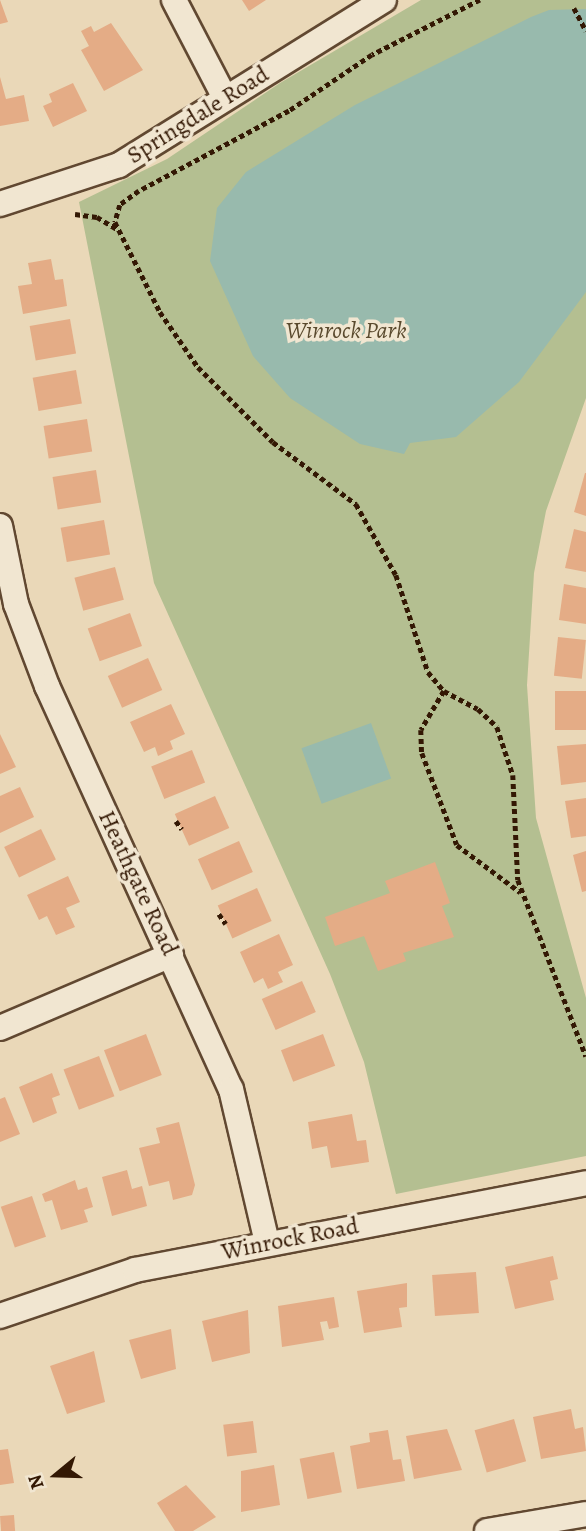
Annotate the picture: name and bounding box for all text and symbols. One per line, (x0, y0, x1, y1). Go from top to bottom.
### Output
street label: Springdale Road (122, 60, 274, 170)
park label: Winrock Park (285, 317, 407, 345)
street label: Heathgate Road (92, 806, 184, 960)
street label: Winrock Road (219, 1212, 361, 1266)
north arrow (21, 1440, 91, 1510)
text: N (22, 1471, 51, 1493)

